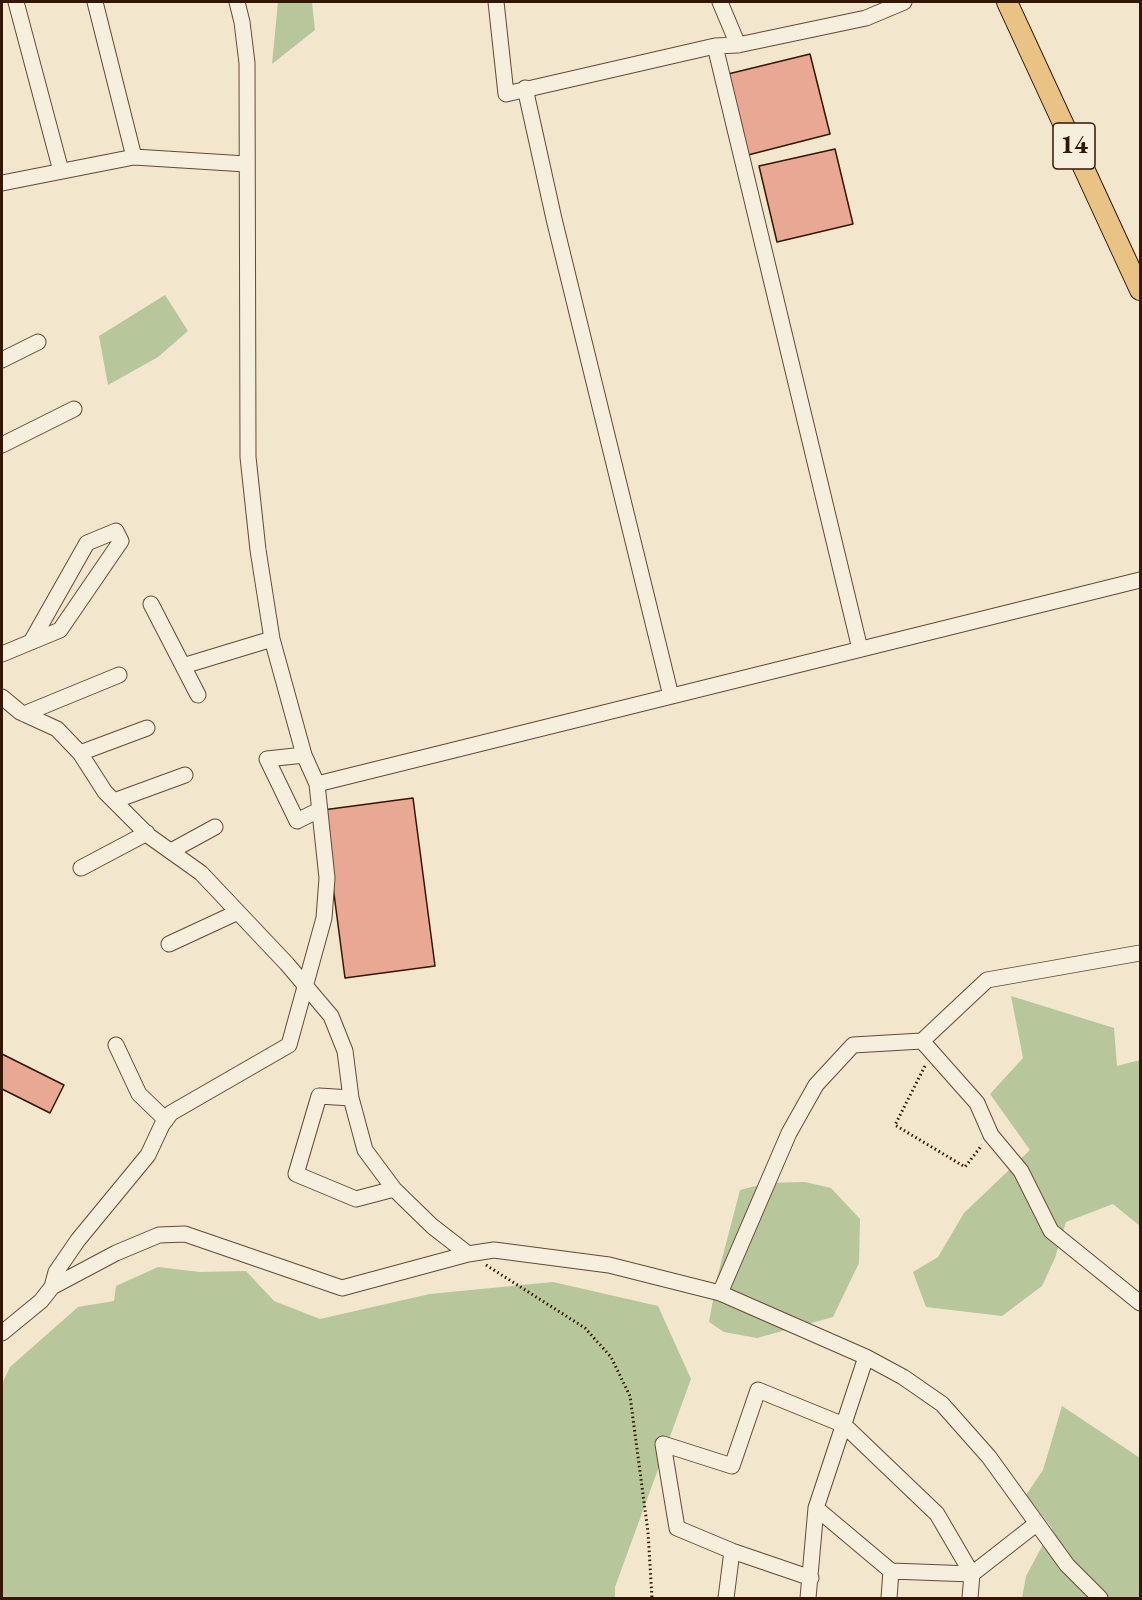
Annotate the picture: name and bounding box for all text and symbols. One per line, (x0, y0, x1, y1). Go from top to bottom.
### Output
road number: 14 (1053, 123, 1095, 169)

